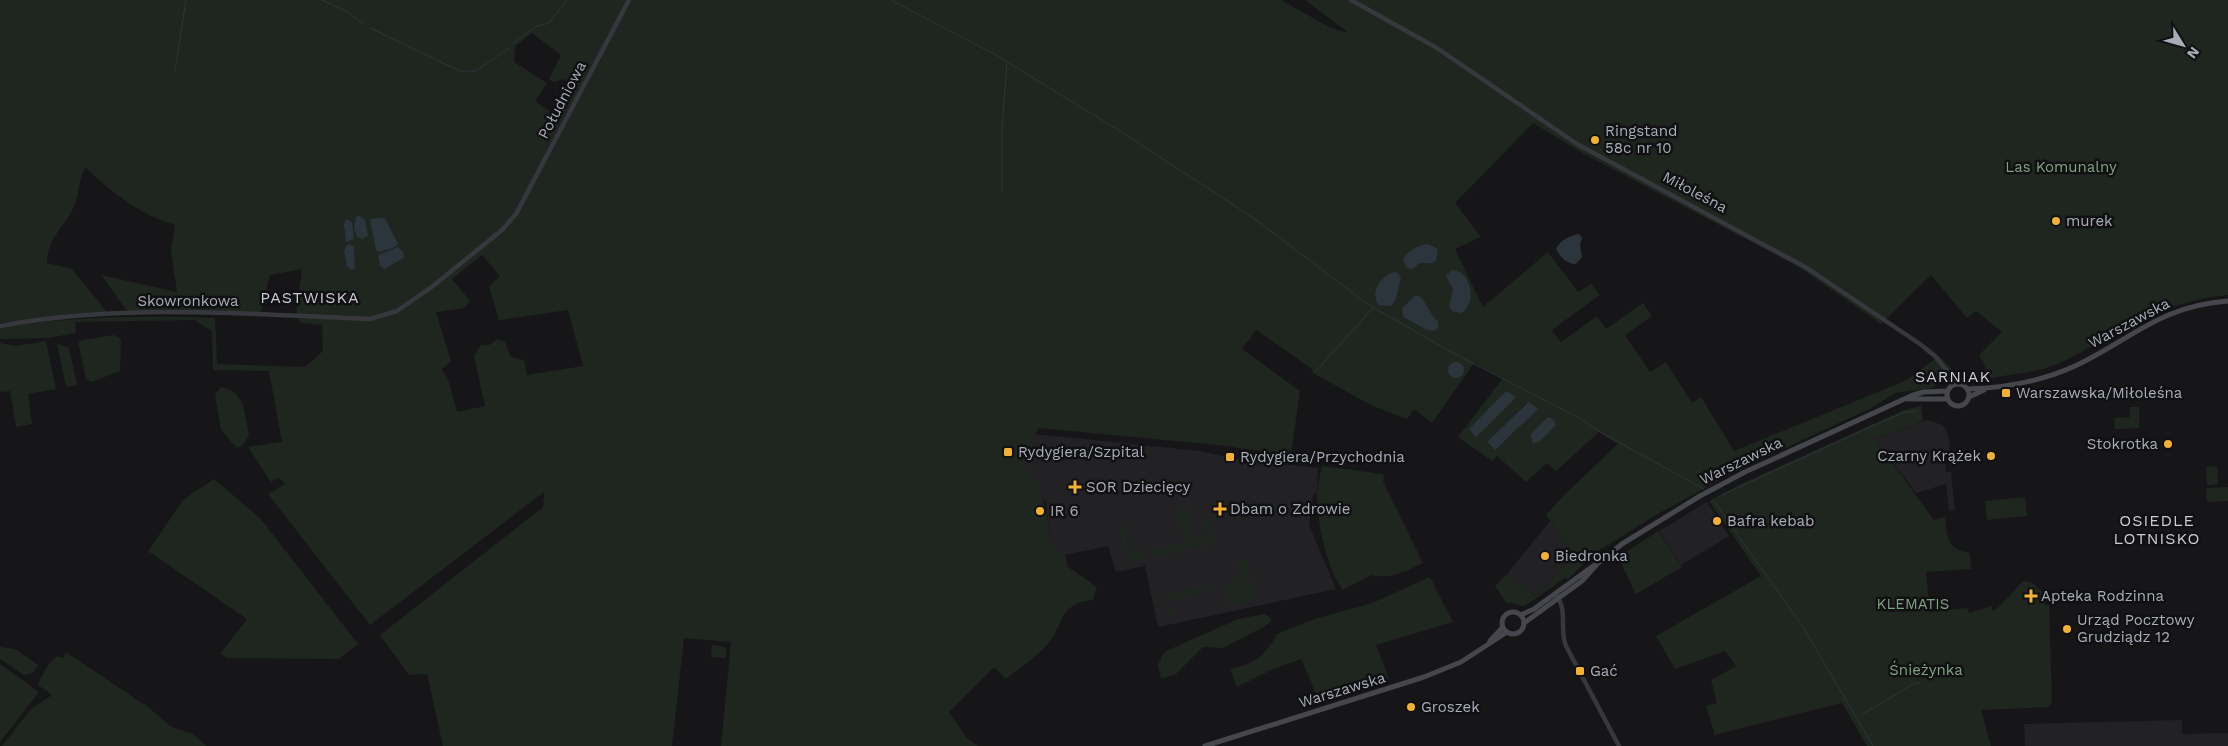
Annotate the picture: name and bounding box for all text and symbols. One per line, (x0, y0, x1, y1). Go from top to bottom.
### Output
north arrow (2158, 20, 2208, 70)
text: N (2184, 44, 2203, 62)
street label: Południowa (534, 58, 590, 142)
place label: Ringstand 58c nr 10 (1605, 122, 1678, 157)
marker: Ringstand 58c nr 10 (1589, 134, 1601, 146)
park label: Las Komunalny (2005, 158, 2117, 176)
street label: Miłoleśna (1660, 168, 1731, 217)
place label: murek (2066, 212, 2113, 230)
marker: murek (2050, 215, 2062, 227)
district label: PASTWISKA (260, 288, 360, 307)
street label: Skowronkowa (137, 292, 239, 310)
street label: Warszawska (2085, 294, 2173, 352)
district label: SARNIAK (1915, 367, 1991, 386)
place label: Warszawska/Miłoleśna (2016, 384, 2183, 402)
marker: Warszawska/Miłoleśna (2000, 387, 2012, 399)
street label: Warszawska (1697, 433, 1786, 489)
place label: Stokrotka (2087, 435, 2159, 453)
marker: Stokrotka (2162, 438, 2174, 450)
place label: Rydygiera/Szpital (1018, 443, 1144, 461)
marker: Rydygiera/Szpital (1002, 446, 1014, 458)
place label: Czarny Krążek (1877, 447, 1981, 465)
place label: Rydygiera/Przychodnia (1240, 448, 1405, 466)
marker: Czarny Krążek (1985, 450, 1997, 462)
marker: Rydygiera/Przychodnia (1224, 451, 1236, 463)
place label: SOR Dziecięcy (1086, 478, 1190, 496)
marker: SOR Dziecięcy (1068, 480, 1082, 494)
place label: Dbam o Zdrowie (1230, 500, 1350, 518)
place label: IR 6 (1050, 502, 1079, 520)
marker: Dbam o Zdrowie (1214, 503, 1226, 515)
marker: IR 6 (1034, 505, 1046, 517)
district label: OSIEDLE LOTNISKO (2113, 511, 2201, 548)
place label: Bafra kebab (1727, 512, 1814, 530)
marker: Bafra kebab (1711, 515, 1723, 527)
place label: Biedronka (1555, 547, 1628, 565)
marker: Biedronka (1539, 550, 1551, 562)
place label: Apteka Rodzinna (2041, 587, 2164, 605)
marker: Apteka Rodzinna (2025, 590, 2037, 602)
park label: KLEMATIS (1877, 595, 1949, 613)
place label: Urząd Pocztowy Grudziądz 12 (2077, 611, 2195, 646)
marker: Urząd Pocztowy Grudziądz 12 (2061, 623, 2073, 635)
park label: Śnieżynka (1889, 660, 1963, 679)
place label: Gać (1590, 662, 1618, 680)
marker: Gać (1574, 665, 1586, 677)
street label: Warszawska (1297, 668, 1388, 712)
place label: Groszek (1421, 698, 1480, 716)
marker: Groszek (1405, 701, 1417, 713)

